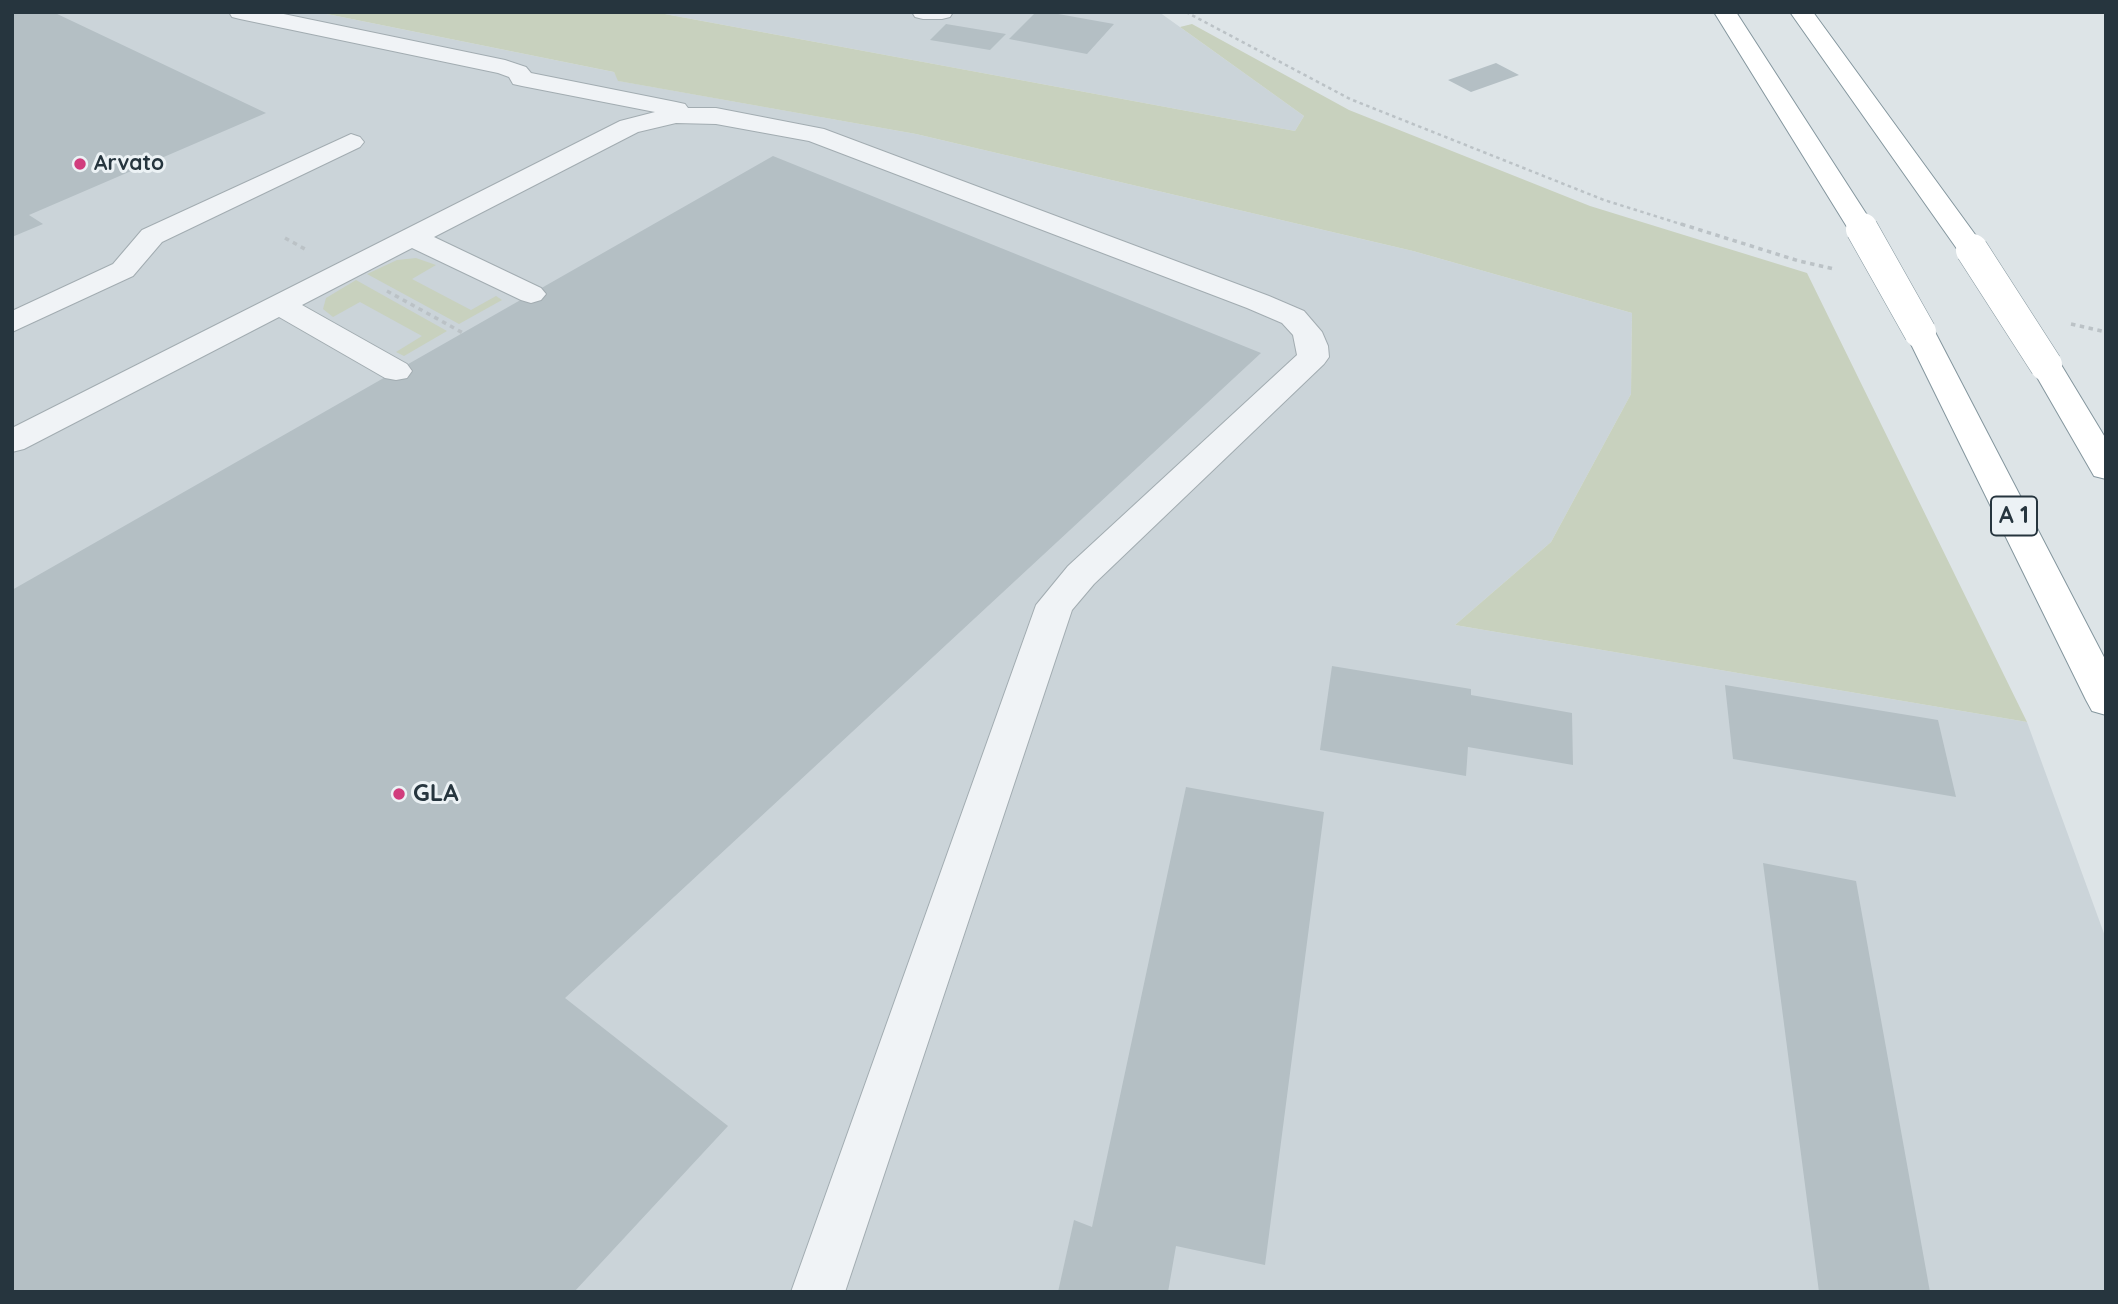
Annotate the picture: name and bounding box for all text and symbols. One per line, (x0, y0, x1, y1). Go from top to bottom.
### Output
place label: Arvato (94, 151, 164, 177)
marker: Arvato (72, 156, 88, 172)
road number: A 1 (1991, 496, 2037, 536)
place label: GLA (413, 780, 459, 808)
marker: GLA (391, 786, 407, 802)

